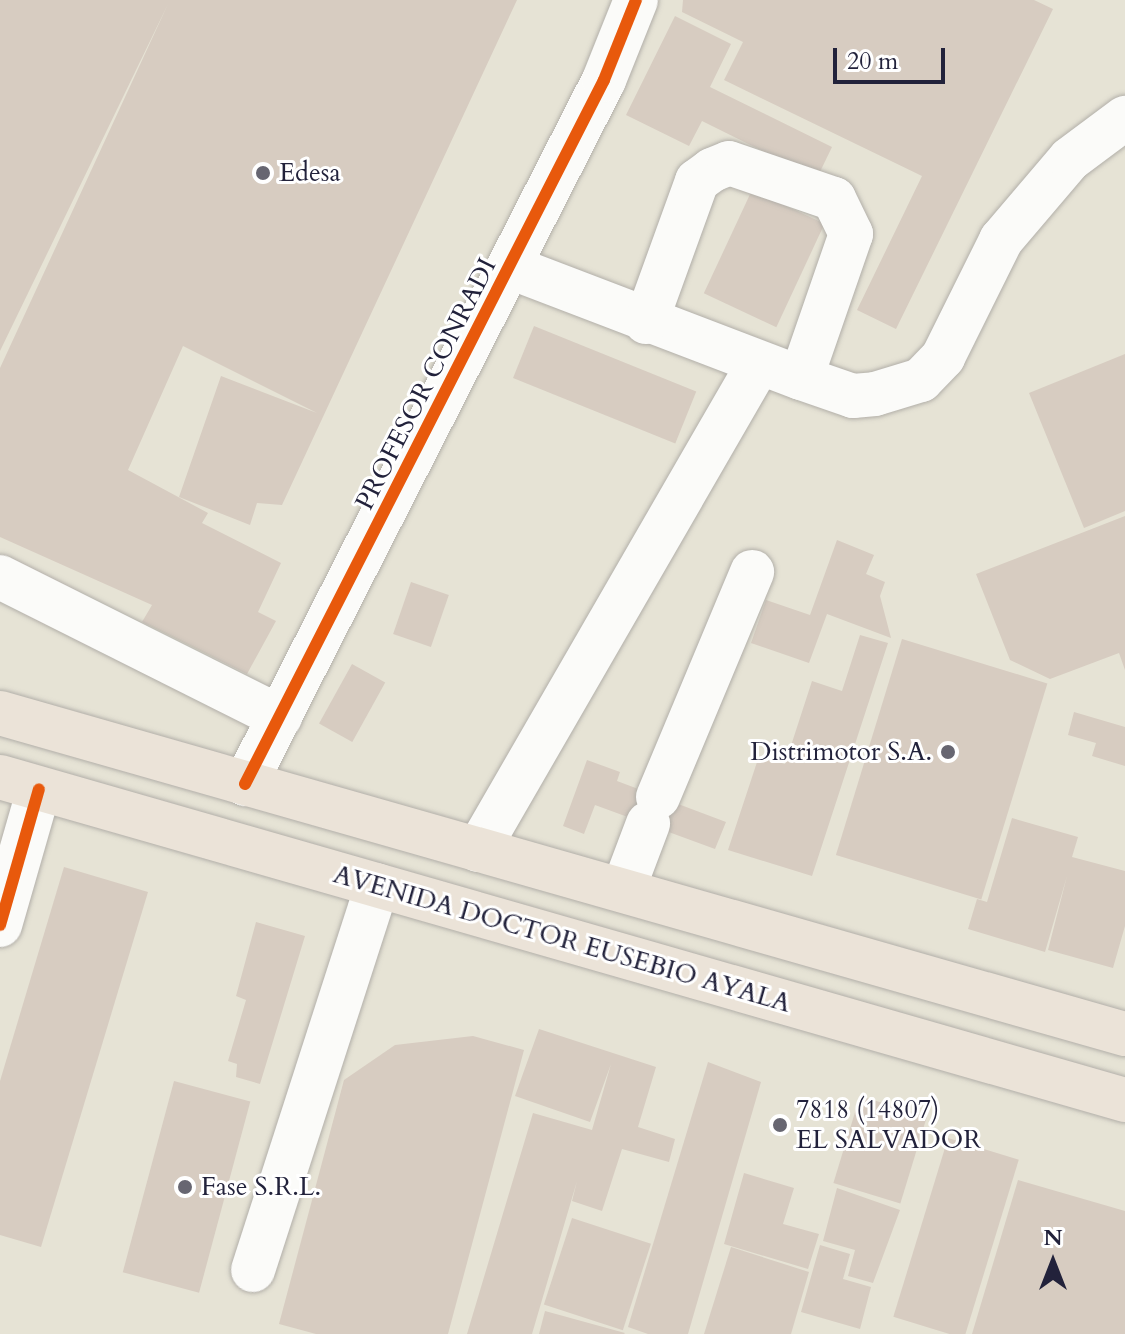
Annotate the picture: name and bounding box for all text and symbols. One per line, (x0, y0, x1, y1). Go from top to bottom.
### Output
scale bar (837, 32, 949, 82)
text: 20 m (847, 45, 898, 78)
place label: Edesa (279, 157, 341, 189)
marker: Edesa (254, 164, 272, 182)
street label: PROFESOR CONRADI (349, 253, 503, 515)
place label: Distrimotor S.A. (750, 736, 932, 768)
marker: Distrimotor S.A. (939, 743, 957, 761)
street label: AVENIDA DOCTOR EUSEBIO AYALA (330, 859, 794, 1019)
place label: 7818 (14807) EL SALVADOR (796, 1094, 981, 1156)
marker: 7818 (14807) EL SALVADOR (771, 1116, 789, 1134)
place label: Fase S.R.L. (201, 1171, 321, 1203)
marker: Fase S.R.L. (176, 1178, 194, 1196)
north arrow (1013, 1222, 1093, 1302)
text: N (1043, 1223, 1063, 1253)

